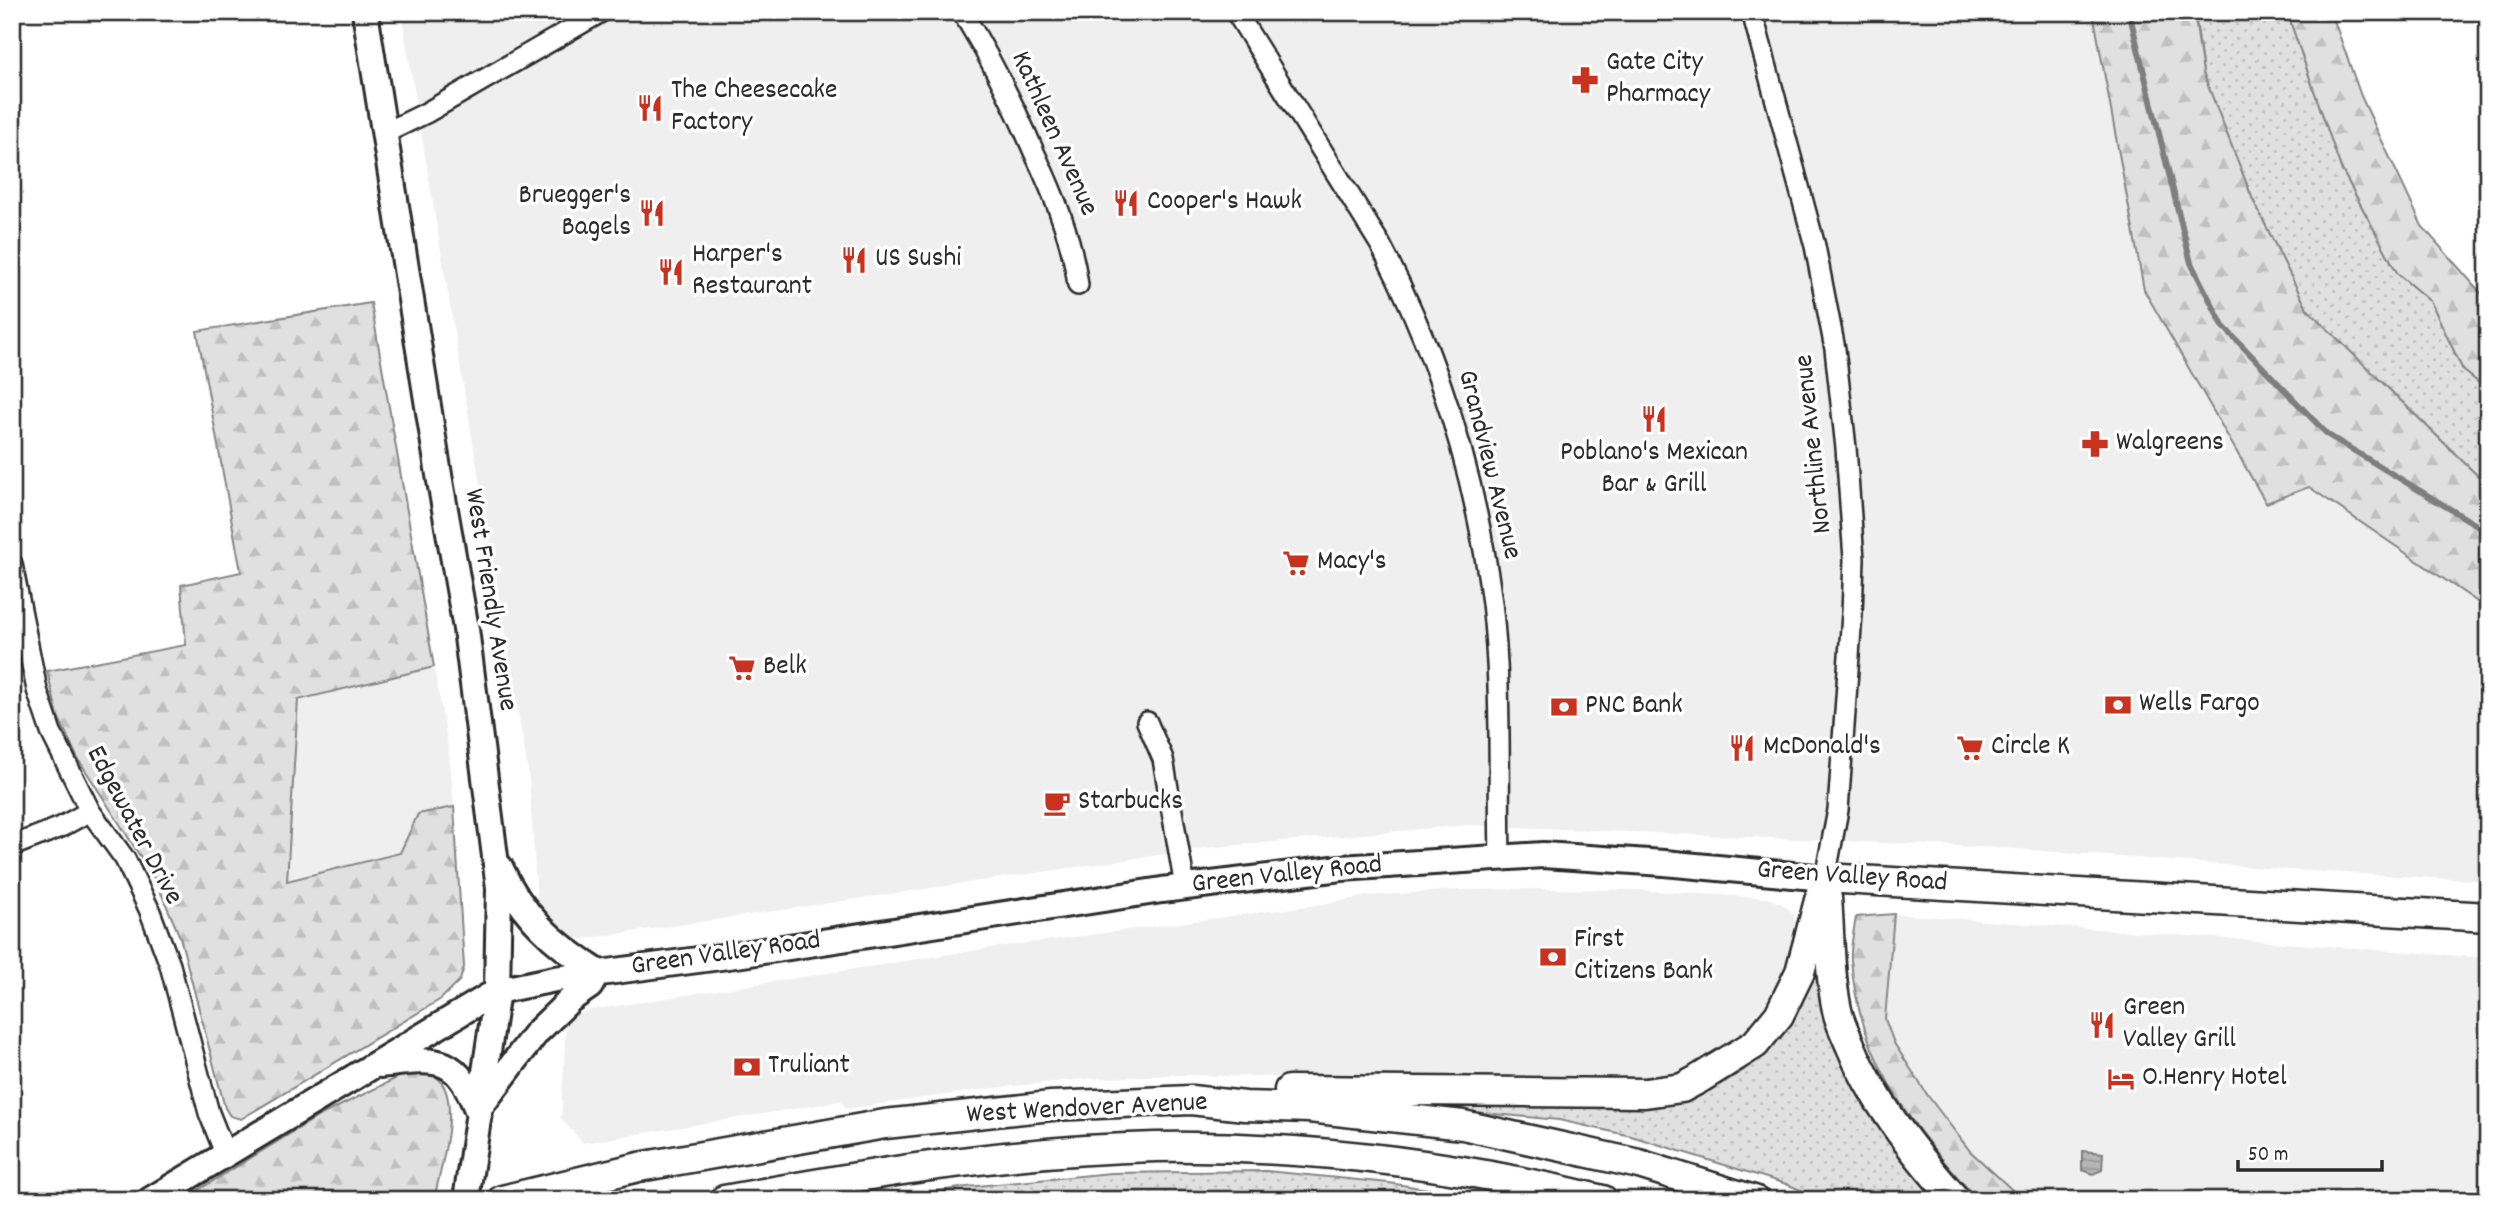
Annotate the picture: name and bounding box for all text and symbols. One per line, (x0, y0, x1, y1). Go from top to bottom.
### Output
place label: Gate City Pharmacy (1606, 44, 1711, 116)
street label: Kathleen Avenue (999, 45, 1107, 223)
pharmacy icon: Gate City Pharmacy (1570, 65, 1600, 95)
place label: The Cheesecake Factory (671, 72, 837, 144)
restaurant icon: The Cheesecake Factory (635, 93, 665, 123)
place label: Bruegger's Bagels (518, 177, 631, 249)
place label: Cooper's Hawk (1147, 183, 1302, 223)
restaurant icon: Cooper's Hawk (1111, 188, 1141, 218)
restaurant icon: Bruegger's Bagels (637, 198, 667, 228)
place label: Harper's Restaurant (692, 236, 812, 308)
place label: US Sushi (875, 240, 961, 280)
restaurant icon: US Sushi (839, 245, 869, 275)
restaurant icon: Harper's Restaurant (656, 257, 686, 287)
street label: Northline Avenue (1786, 352, 1844, 536)
street label: Grandview Avenue (1445, 366, 1531, 564)
restaurant icon: Poblano's Mexican Bar & Grill (1639, 404, 1669, 434)
place label: Walgreens (2116, 424, 2224, 464)
pharmacy icon: Walgreens (2080, 429, 2110, 459)
place label: Poblano's Mexican Bar & Grill (1560, 434, 1748, 506)
street label: West Friendly Avenue (452, 486, 526, 714)
place label: Macy's (1317, 543, 1386, 583)
supermarket icon: Macy's (1281, 548, 1311, 578)
place label: Belk (763, 648, 807, 688)
supermarket icon: Belk (727, 653, 757, 683)
place label: Wells Fargo (2139, 685, 2260, 725)
place label: PNC Bank (1585, 687, 1683, 727)
bank icon: Wells Fargo (2103, 690, 2133, 720)
bank icon: PNC Bank (1549, 692, 1579, 722)
place label: McDonald's (1763, 728, 1881, 768)
place label: Circle K (1991, 728, 2070, 768)
restaurant icon: McDonald's (1727, 733, 1757, 763)
supermarket icon: Circle K (1955, 733, 1985, 763)
street label: Edgewater Drive (74, 739, 192, 913)
place label: Starbucks (1078, 783, 1183, 823)
cafe icon: Starbucks (1042, 788, 1072, 818)
street label: Green Valley Road (1190, 846, 1384, 906)
street label: Green Valley Road (1755, 851, 1949, 905)
place label: First Citizens Bank (1574, 921, 1713, 993)
street label: Green Valley Road (629, 922, 823, 988)
bank icon: First Citizens Bank (1538, 942, 1568, 972)
place label: Green Valley Grill (2123, 989, 2236, 1061)
restaurant icon: Green Valley Grill (2087, 1010, 2117, 1040)
place label: Truliant (768, 1047, 850, 1087)
bank icon: Truliant (732, 1052, 762, 1082)
place label: O.Henry Hotel (2142, 1059, 2287, 1099)
hotel icon: O.Henry Hotel (2106, 1064, 2136, 1094)
street label: West Wendover Avenue (965, 1084, 1209, 1136)
scale bar (2238, 1128, 2381, 1172)
text: 50 m (2248, 1141, 2288, 1171)

